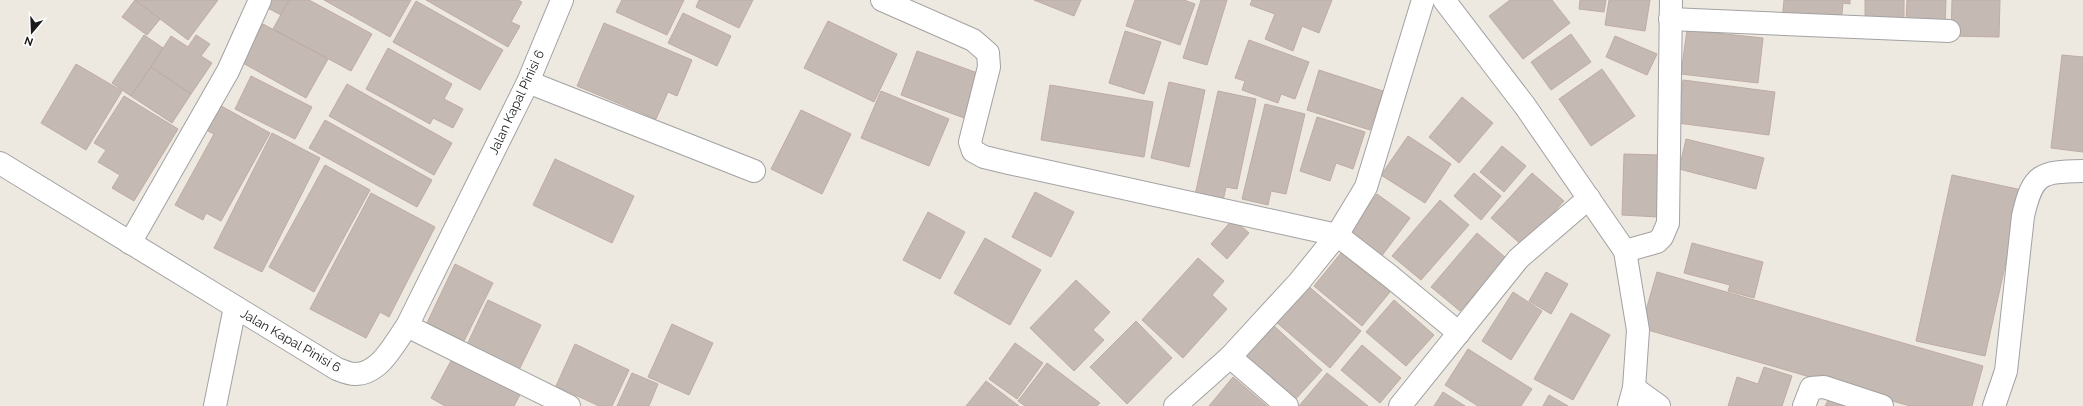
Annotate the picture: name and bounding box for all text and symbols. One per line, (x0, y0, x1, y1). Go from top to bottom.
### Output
north arrow (12, 12, 52, 52)
text: N (23, 33, 35, 48)
street label: Jalan Kapal Pinisi 6 (486, 48, 547, 157)
street label: Jalan Kapal Pinisi 6 (238, 306, 344, 375)

